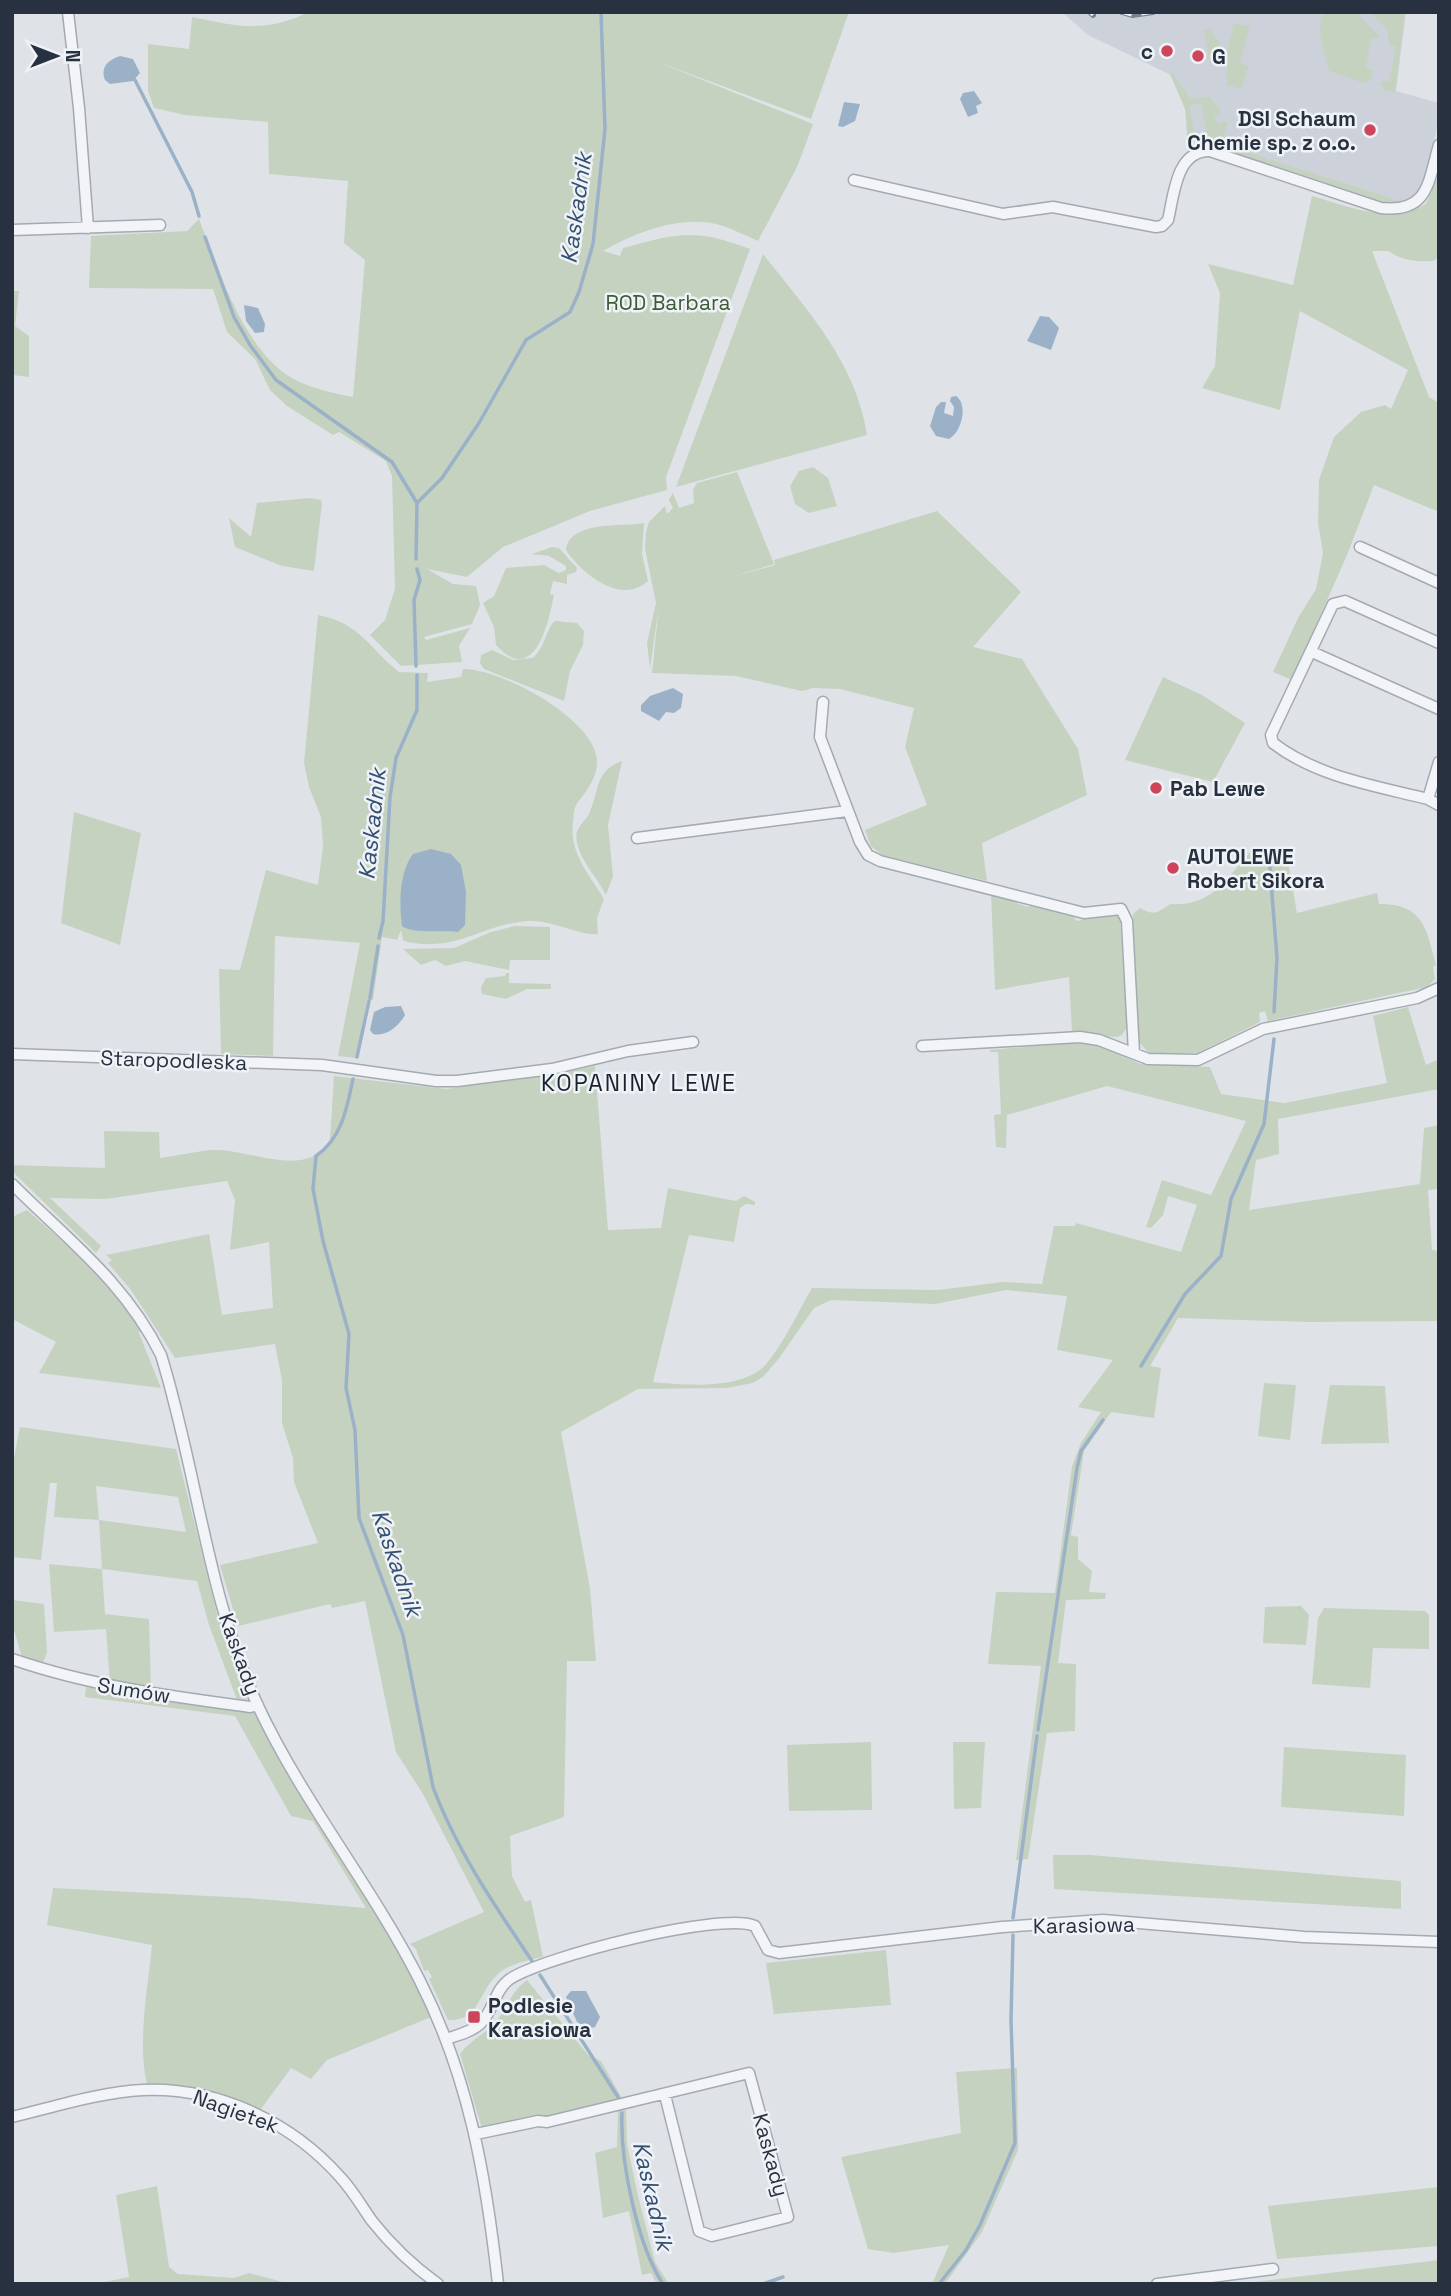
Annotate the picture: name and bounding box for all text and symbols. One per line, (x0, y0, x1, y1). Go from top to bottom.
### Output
north arrow (21, 21, 91, 91)
place label: c (1141, 38, 1153, 65)
marker: c (1159, 43, 1175, 59)
place label: G (1212, 43, 1226, 70)
marker: G (1190, 48, 1206, 64)
text: N (60, 50, 85, 62)
place label: DSI Schaum Chemie sp. z o.o. (1187, 105, 1356, 156)
marker: DSI Schaum Chemie sp. z o.o. (1362, 122, 1378, 138)
water label: Kaskadnik (553, 148, 599, 265)
park label: ROD Barbara (605, 289, 731, 316)
water label: Kaskadnik (351, 765, 393, 881)
place label: Pab Lewe (1170, 775, 1265, 802)
marker: Pab Lewe (1148, 780, 1164, 796)
place label: AUTOLEWE Robert Sikora (1187, 843, 1324, 894)
marker: AUTOLEWE Robert Sikora (1165, 860, 1181, 876)
street label: Staropodleska (100, 1044, 248, 1076)
district label: KOPANINY LEWE (541, 1068, 737, 1098)
water label: Kaskadnik (365, 1506, 430, 1623)
street label: Kaskady (213, 1609, 267, 1699)
street label: Sumów (96, 1671, 172, 1709)
street label: Karasiowa (1033, 1911, 1135, 1939)
place label: Podlesie Karasiowa (488, 1992, 591, 2043)
marker: Podlesie Karasiowa (466, 2009, 482, 2025)
street label: Nagietek (189, 2083, 283, 2139)
street label: Kaskady (747, 2110, 795, 2200)
water label: Kaskadnik (626, 2138, 681, 2256)

